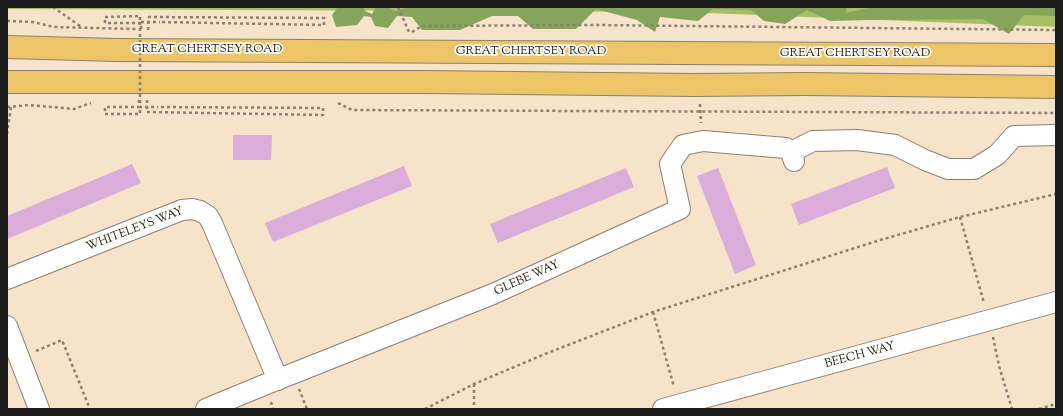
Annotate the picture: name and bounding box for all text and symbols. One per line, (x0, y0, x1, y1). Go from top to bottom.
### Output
street label: GREAT CHERTSEY ROAD (132, 43, 282, 57)
street label: GREAT CHERTSEY ROAD (456, 45, 606, 59)
street label: GREAT CHERTSEY ROAD (780, 47, 930, 61)
street label: WHITELEYS WAY (84, 205, 186, 255)
street label: GLEBE WAY (492, 258, 562, 300)
street label: BEECH WAY (823, 340, 897, 372)

